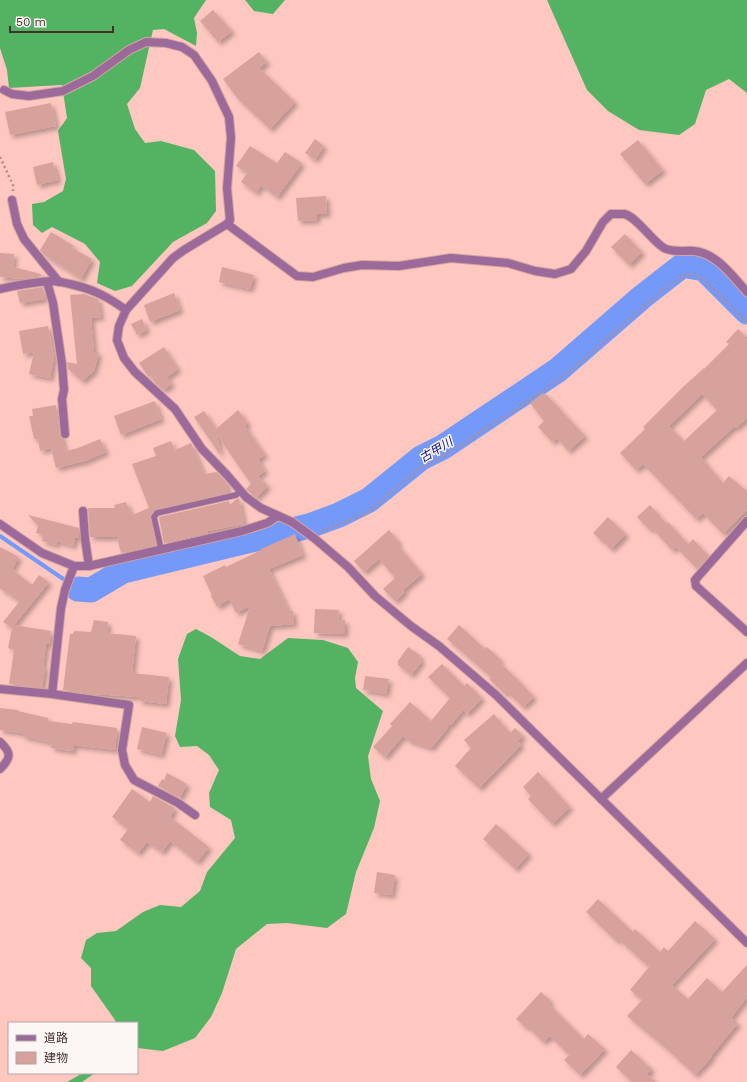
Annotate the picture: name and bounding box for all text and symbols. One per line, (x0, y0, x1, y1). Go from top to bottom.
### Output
scale bar (10, 8, 113, 34)
text: 50 m (16, 15, 46, 29)
water label: 古甲川 (417, 434, 457, 465)
legend (8, 1022, 138, 1074)
text: 道路 (44, 1031, 68, 1045)
text: 建物 (44, 1051, 68, 1065)

